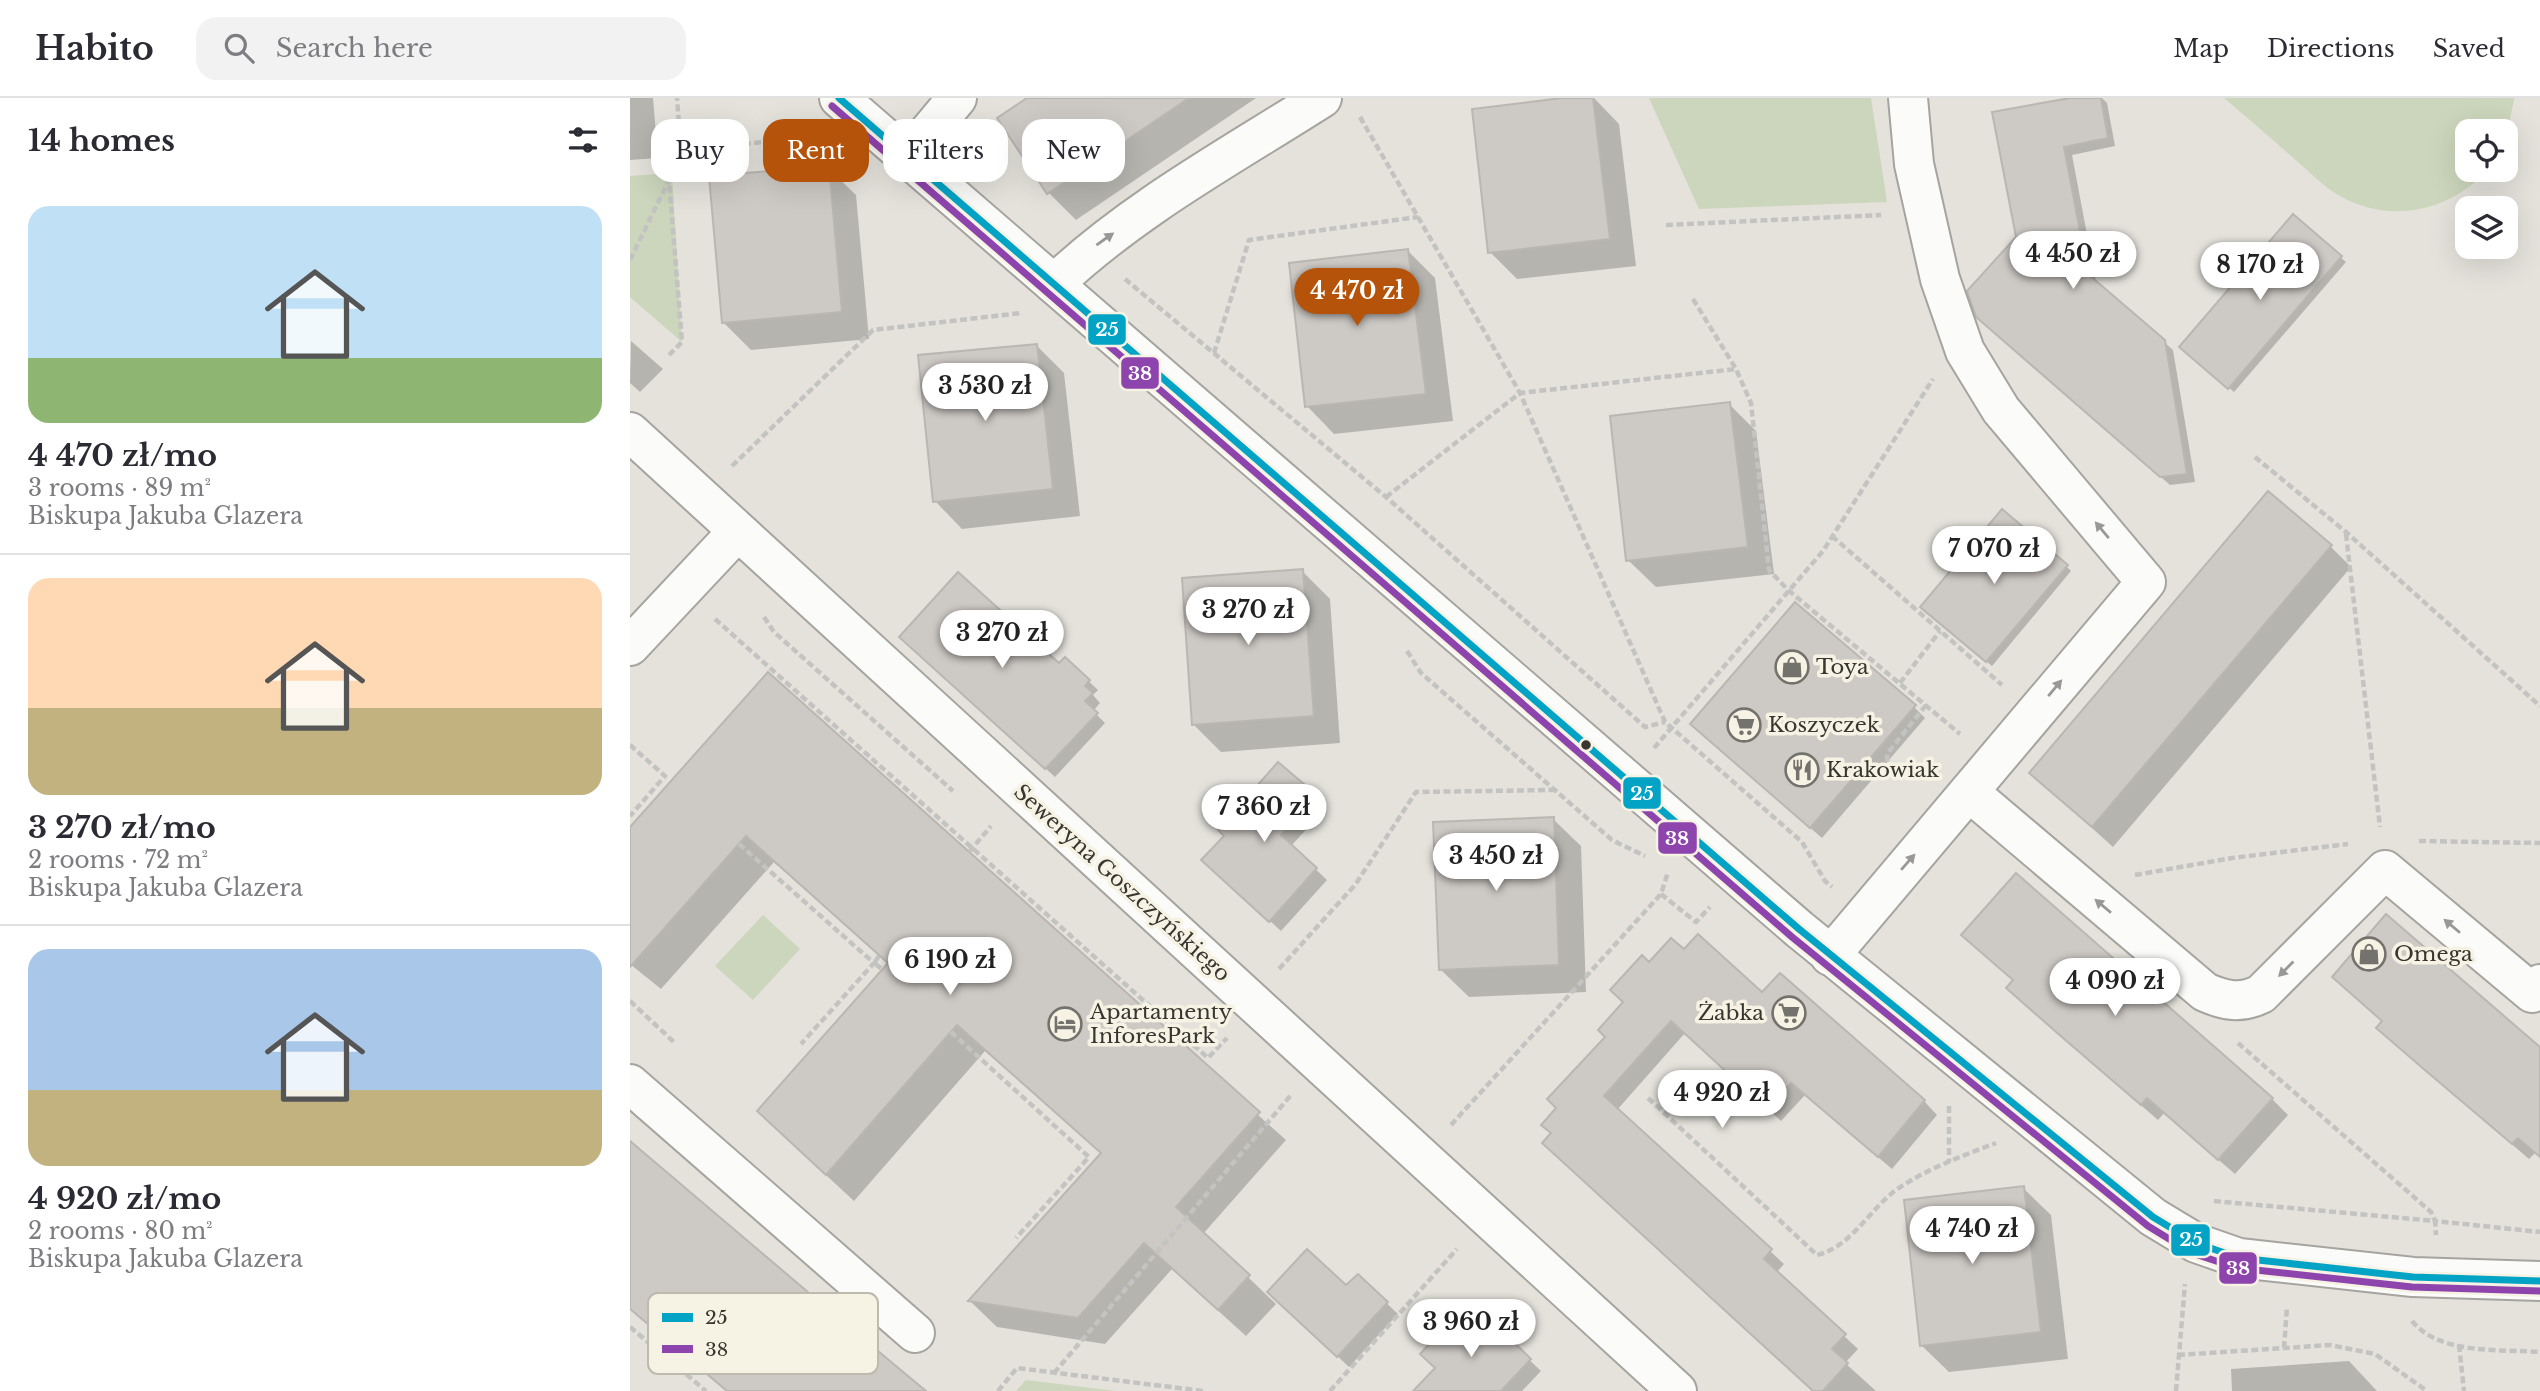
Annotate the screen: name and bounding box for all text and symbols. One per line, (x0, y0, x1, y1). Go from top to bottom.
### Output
search box (196, 17, 686, 80)
text: Habito (35, 28, 154, 69)
icon: search (220, 29, 258, 67)
text: Search here (276, 32, 433, 64)
text: Map (2173, 34, 2229, 63)
text: Directions (2267, 34, 2395, 63)
text: Saved (2433, 34, 2505, 63)
chip: Buy (651, 119, 749, 182)
chip: Rent (763, 119, 869, 182)
chip: Filters (883, 119, 1008, 182)
chip: New (1022, 119, 1125, 182)
map controls (2455, 119, 2518, 259)
button: locate (2455, 119, 2518, 182)
icon: filters (564, 121, 602, 159)
text: 14 homes (28, 122, 175, 159)
button: layers (2455, 196, 2518, 259)
pin: 4 450 zł (2001, 232, 2145, 291)
one-way arrow (1096, 233, 1115, 246)
text: 4 450 zł (2025, 240, 2121, 268)
pin: 8 170 zł (2188, 242, 2332, 302)
icon: home (252, 251, 378, 377)
text: 8 170 zł (2216, 251, 2304, 279)
pin: 4 470 zł (1285, 268, 1429, 328)
text: 4 470 zł (1310, 277, 1404, 305)
line badge: 25 (1087, 313, 1127, 346)
text: 25 (1095, 318, 1119, 341)
line badge: 38 (1120, 356, 1160, 390)
text: 38 (1128, 362, 1152, 385)
pin: 3 530 zł (913, 364, 1057, 423)
text: 3 530 zł (938, 372, 1032, 400)
text: 4 470 zł/mo (28, 437, 217, 474)
text: 3 rooms · 89 m² (28, 474, 211, 502)
text: Biskupa Jakuba Glazera (28, 502, 303, 530)
one-way arrow (2095, 521, 2110, 538)
pin: 7 070 zł (1922, 526, 2066, 586)
text: 7 070 zł (1948, 535, 2040, 563)
pin: 3 270 zł (1176, 588, 1320, 647)
text: 3 270 zł (1202, 596, 1294, 624)
pin: 3 270 zł (930, 610, 1074, 670)
text: 3 270 zł (956, 619, 1048, 647)
icon: home (252, 623, 378, 749)
shop icon: Toya (1773, 648, 1811, 686)
place label: Toya (1816, 654, 1869, 680)
one-way arrow (2047, 680, 2062, 697)
supermarket icon: Koszyczek (1725, 706, 1763, 744)
place label: Koszyczek (1768, 712, 1880, 738)
unlabelled marker (1579, 738, 1593, 752)
restaurant icon: Krakowiak (1783, 751, 1821, 789)
place label: Krakowiak (1826, 757, 1939, 783)
line badge: 25 (1622, 776, 1662, 810)
street label: Seweryna Goszczyńskiego (1008, 779, 1236, 987)
text: 25 (1630, 782, 1654, 805)
pin: 7 360 zł (1192, 784, 1336, 844)
text: 7 360 zł (1218, 793, 1310, 821)
text: 3 270 zł/mo (28, 809, 216, 846)
line badge: 38 (1657, 821, 1698, 855)
text: 38 (1665, 827, 1689, 850)
pin: 3 450 zł (1424, 834, 1568, 893)
text: 3 450 zł (1449, 842, 1543, 870)
text: 2 rooms · 72 m² (28, 846, 208, 874)
one-way arrow (1900, 853, 1915, 870)
text: Biskupa Jakuba Glazera (28, 874, 303, 902)
one-way arrow (2095, 899, 2112, 914)
one-way arrow (2443, 919, 2460, 934)
shop icon: Omega (2350, 935, 2388, 973)
pin: 6 190 zł (878, 937, 1022, 997)
place label: Omega (2394, 941, 2473, 967)
text: 6 190 zł (904, 946, 996, 974)
pin: 4 090 zł (2043, 958, 2187, 1018)
one-way arrow (2278, 961, 2295, 977)
text: 4 090 zł (2065, 967, 2165, 995)
icon: home (252, 994, 378, 1120)
supermarket icon: Żabka (1770, 994, 1808, 1032)
place label: Apartamenty InforesPark (1089, 999, 1233, 1049)
place label: Żabka (1698, 1000, 1764, 1026)
hotel icon: Apartamenty InforesPark (1046, 1005, 1084, 1043)
pin: 4 920 zł (1650, 1070, 1794, 1130)
text: 4 920 zł (1674, 1079, 1770, 1107)
text: 4 920 zł/mo (28, 1180, 221, 1217)
pin: 4 740 zł (1900, 1206, 2044, 1266)
text: 4 740 zł (1926, 1215, 2018, 1243)
text: 2 rooms · 80 m² (28, 1217, 213, 1245)
line badge: 25 (2170, 1223, 2211, 1257)
text: 25 (2179, 1228, 2203, 1251)
text: Biskupa Jakuba Glazera (28, 1245, 303, 1273)
line badge: 38 (2218, 1251, 2258, 1285)
text: 38 (2226, 1257, 2250, 1280)
legend (648, 1293, 878, 1374)
pin: 3 960 zł (1399, 1300, 1543, 1359)
text: 25 (705, 1306, 728, 1329)
text: 3 960 zł (1423, 1308, 1519, 1336)
text: 38 (705, 1338, 728, 1361)

